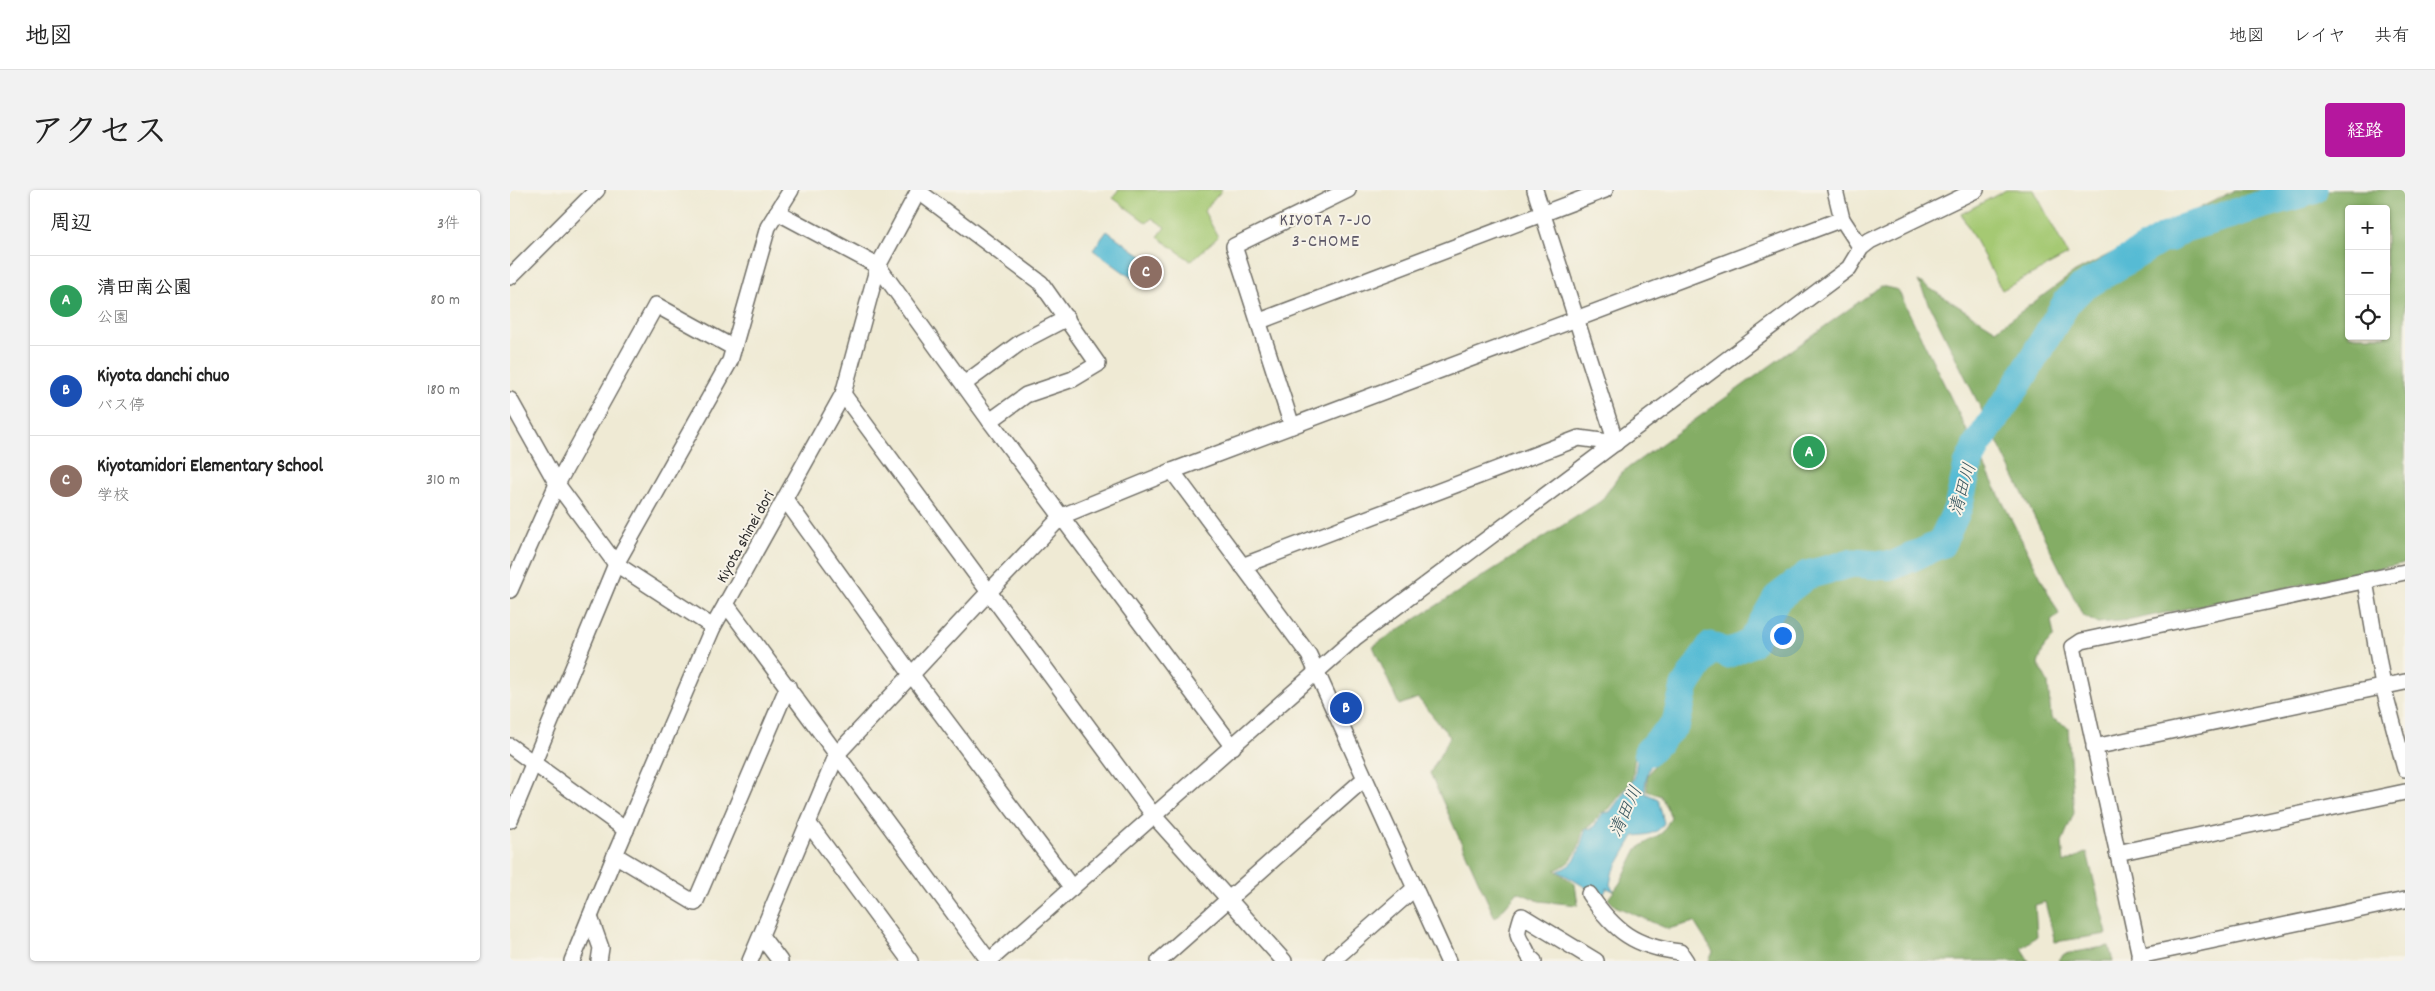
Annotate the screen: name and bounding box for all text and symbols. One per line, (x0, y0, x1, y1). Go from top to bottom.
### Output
text: 地図 (25, 21, 73, 55)
text: 地図 (2229, 25, 2265, 50)
text: レイヤ (2293, 25, 2346, 50)
text: 共有 (2374, 25, 2410, 50)
button: 経路 (2325, 103, 2405, 157)
text: アクセス (30, 110, 168, 160)
map controls (2345, 205, 2390, 340)
button: + (2345, 205, 2390, 250)
district label: KIYOTA 7-JO 3-CHOME (1280, 209, 1372, 255)
text: 周辺 (50, 210, 92, 240)
text: 3件 (437, 213, 460, 236)
button: − (2345, 250, 2390, 295)
pin: C (1130, 253, 1162, 291)
text: 清田南公園 (97, 276, 192, 303)
text: A (62, 289, 70, 312)
text: 80 m (430, 289, 460, 312)
button: locate (2345, 295, 2390, 340)
text: 公園 (97, 307, 129, 330)
text: Kiyota danchi chuo (97, 364, 229, 391)
text: B (62, 379, 70, 402)
text: 180 m (427, 379, 460, 402)
text: バス停 (97, 395, 145, 418)
pin: A (1793, 433, 1825, 471)
text: Kiyotamidori Elementary School (97, 454, 323, 481)
water label: 清田川 (1945, 460, 1984, 519)
text: C (62, 469, 70, 492)
text: 310 m (426, 469, 460, 492)
text: 学校 (97, 485, 129, 508)
street label: Kiyota shinei dori (711, 487, 781, 588)
your location (1770, 623, 1796, 649)
pin: B (1330, 689, 1362, 727)
water label: 清田川 (1605, 782, 1650, 842)

